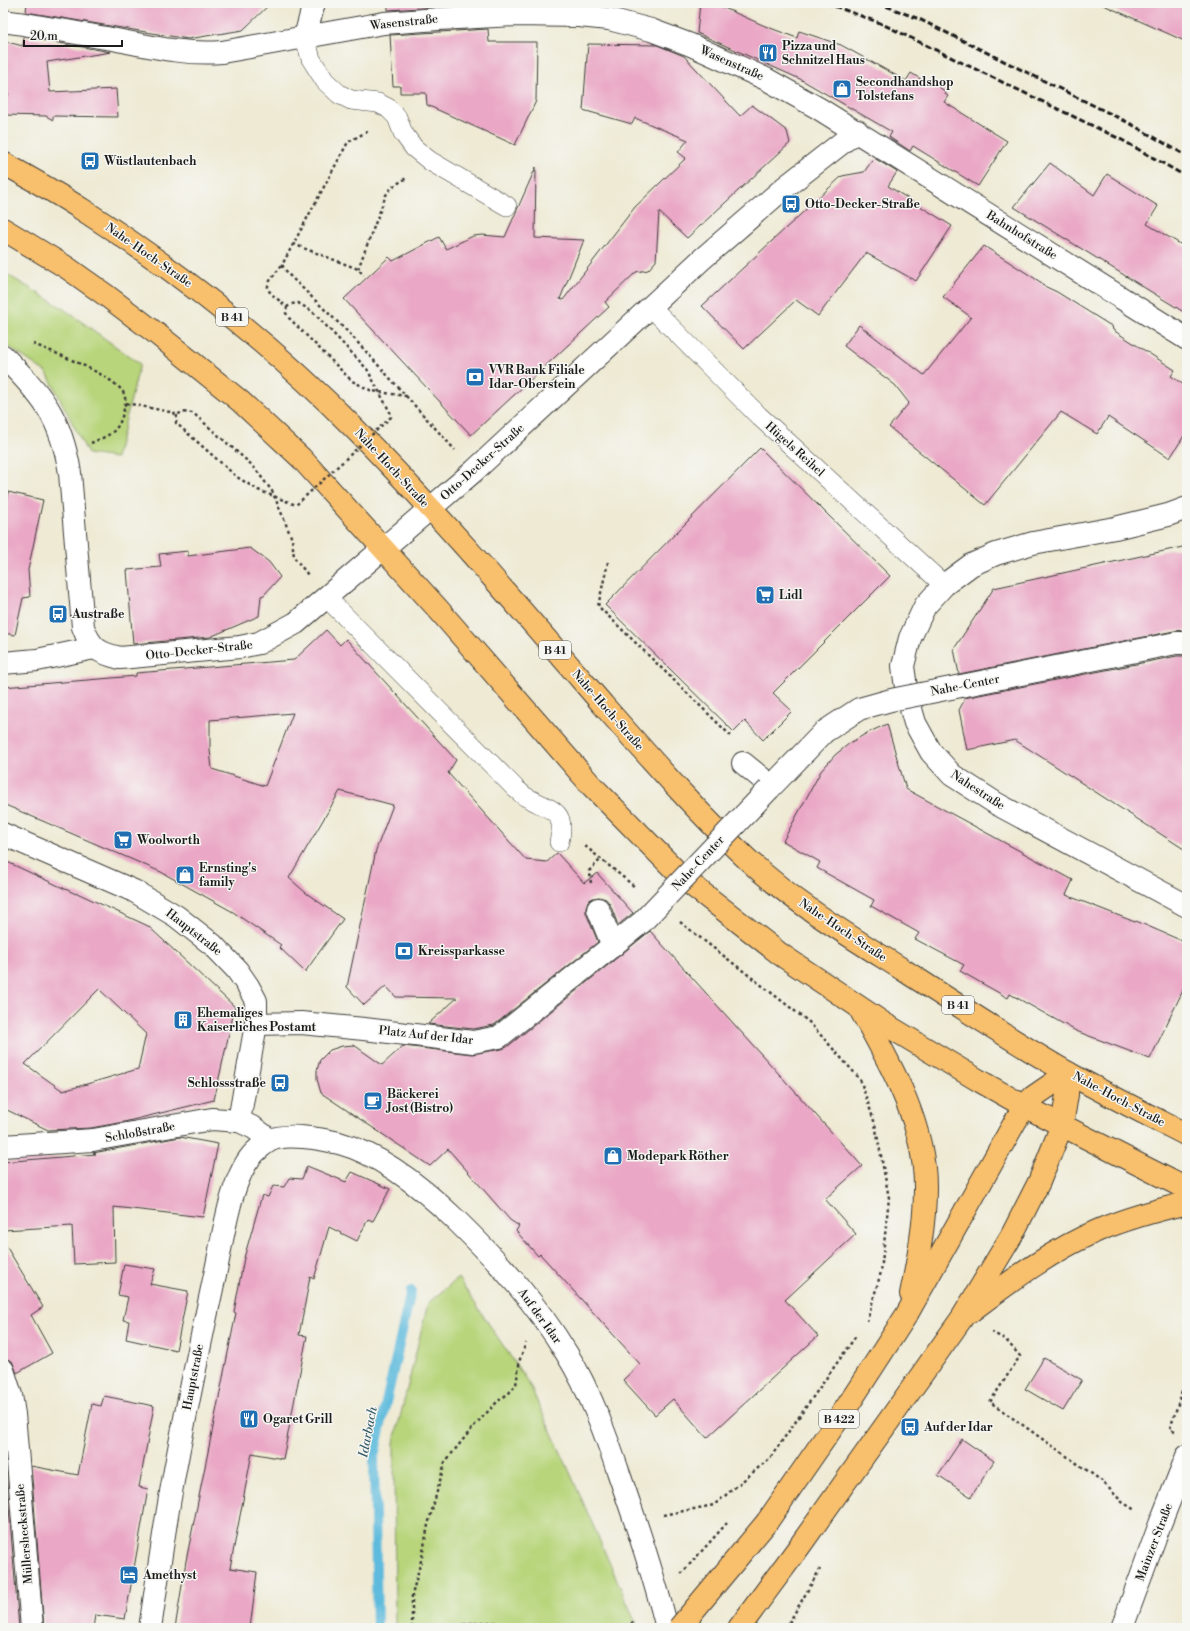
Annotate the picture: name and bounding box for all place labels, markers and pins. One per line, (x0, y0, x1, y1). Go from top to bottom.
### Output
place label: Pizza und Schnitzel Haus (782, 39, 865, 68)
restaurant icon: Pizza und Schnitzel Haus (757, 42, 779, 64)
place label: Secondhandshop Tolstefans (856, 75, 954, 104)
shop icon: Secondhandshop Tolstefans (831, 78, 853, 100)
bus stop icon: Wüstlautenbach (79, 150, 101, 172)
place label: Wüstlautenbach (103, 154, 197, 169)
bus stop icon: Otto-Decker-Straße (780, 193, 802, 215)
place label: Otto-Decker-Straße (805, 197, 920, 212)
place label: VVR Bank Filiale Idar-Oberstein (488, 363, 585, 392)
bank icon: VVR Bank Filiale Idar-Oberstein (464, 366, 486, 388)
supermarket icon: Lidl (754, 584, 776, 606)
place label: Lidl (779, 588, 803, 603)
bus stop icon: Austraße (47, 603, 69, 625)
place label: Austraße (71, 607, 125, 622)
supermarket icon: Woolworth (112, 829, 134, 851)
place label: Woolworth (136, 833, 200, 848)
place label: Ernsting's family (199, 861, 256, 890)
shop icon: Ernsting's family (174, 864, 196, 886)
bank icon: Kreissparkasse (393, 940, 415, 962)
place label: Kreissparkasse (418, 944, 506, 959)
place label: Ehemaliges Kaiserliches Postamt (197, 1006, 317, 1035)
building icon: Ehemaliges Kaiserliches Postamt (172, 1009, 194, 1031)
bus stop icon: Schlossstraße (269, 1072, 291, 1094)
place label: Schlossstraße (188, 1076, 267, 1091)
place label: Bäckerei Jost (Bistro) (385, 1087, 453, 1116)
cafe icon: Bäckerei Jost (Bistro) (362, 1090, 384, 1112)
shop icon: Modepark Röther (602, 1145, 624, 1167)
place label: Modepark Röther (627, 1149, 729, 1164)
restaurant icon: Ogaret Grill (238, 1408, 260, 1430)
place label: Ogaret Grill (263, 1412, 332, 1427)
bus stop icon: Auf der Idar (899, 1416, 921, 1438)
place label: Auf der Idar (923, 1420, 993, 1435)
hotel icon: Amethyst (118, 1564, 140, 1586)
place label: Amethyst (142, 1568, 197, 1583)

